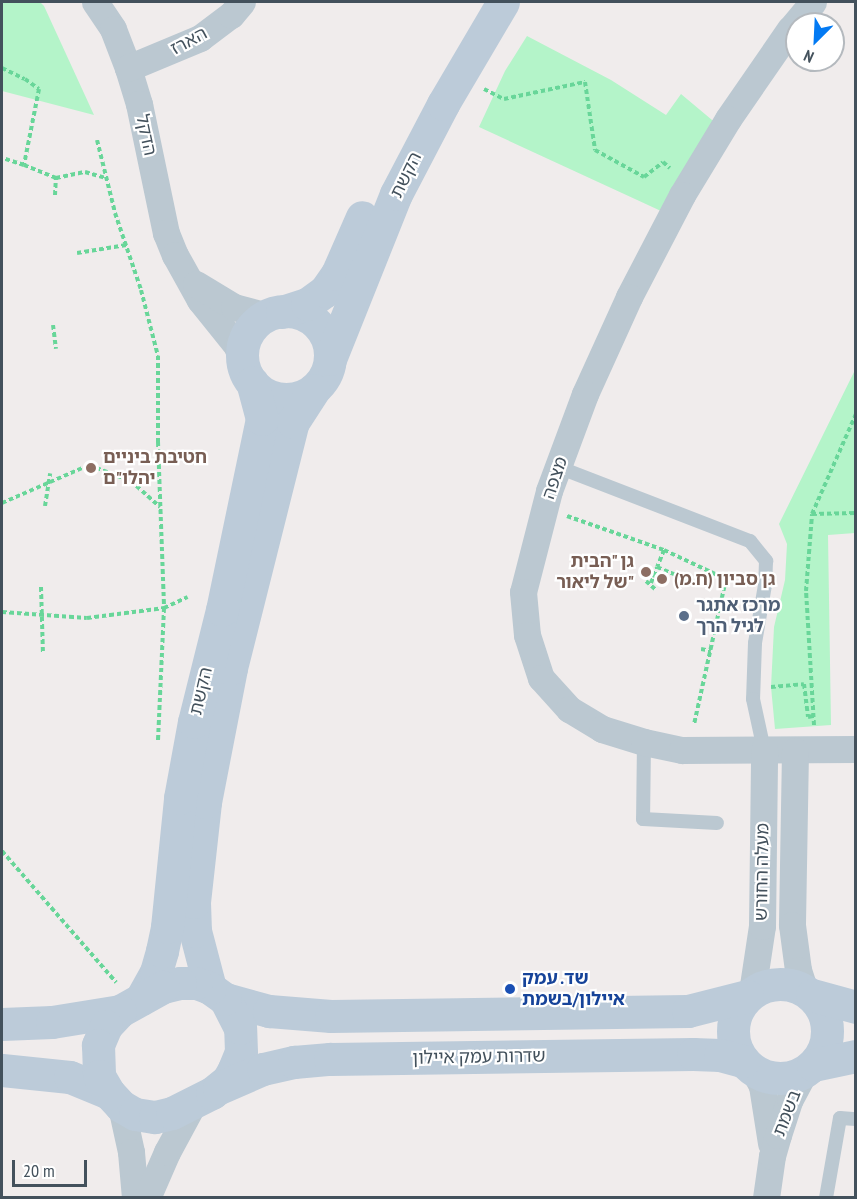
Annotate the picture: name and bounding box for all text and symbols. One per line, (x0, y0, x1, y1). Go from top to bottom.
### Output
north arrow (785, 12, 845, 72)
street label: הארז (167, 23, 211, 59)
text: N (800, 46, 817, 68)
street label: הדקל (131, 112, 161, 158)
street label: הקשת (386, 149, 426, 201)
place label: חטיבת ביניים יהלו"ם (103, 447, 207, 490)
street label: מצפה (538, 454, 572, 502)
marker: חטיבת ביניים יהלו"ם (84, 461, 98, 475)
place label: גן "הבית של ליאור" (556, 551, 634, 594)
marker: גן "הבית של ליאור" (639, 565, 653, 579)
place label: גן סביון (ח.מ) (674, 568, 775, 590)
marker: גן סביון (ח.מ) (655, 572, 669, 586)
place label: מרכז אתגר לגיל הרך (696, 595, 780, 638)
marker: מרכז אתגר לגיל הרך (677, 609, 691, 623)
street label: הקשת (185, 665, 217, 717)
street label: מעלה החורש (750, 823, 774, 921)
place label: שד. עמק איילון/בשמת (522, 968, 625, 1010)
marker: שד. עמק איילון/בשמת (503, 982, 517, 996)
street label: שדרות עמק איילון (412, 1045, 546, 1069)
street label: בשמת (768, 1087, 806, 1139)
scale bar (15, 1148, 90, 1186)
text: 20 m (23, 1159, 55, 1182)

